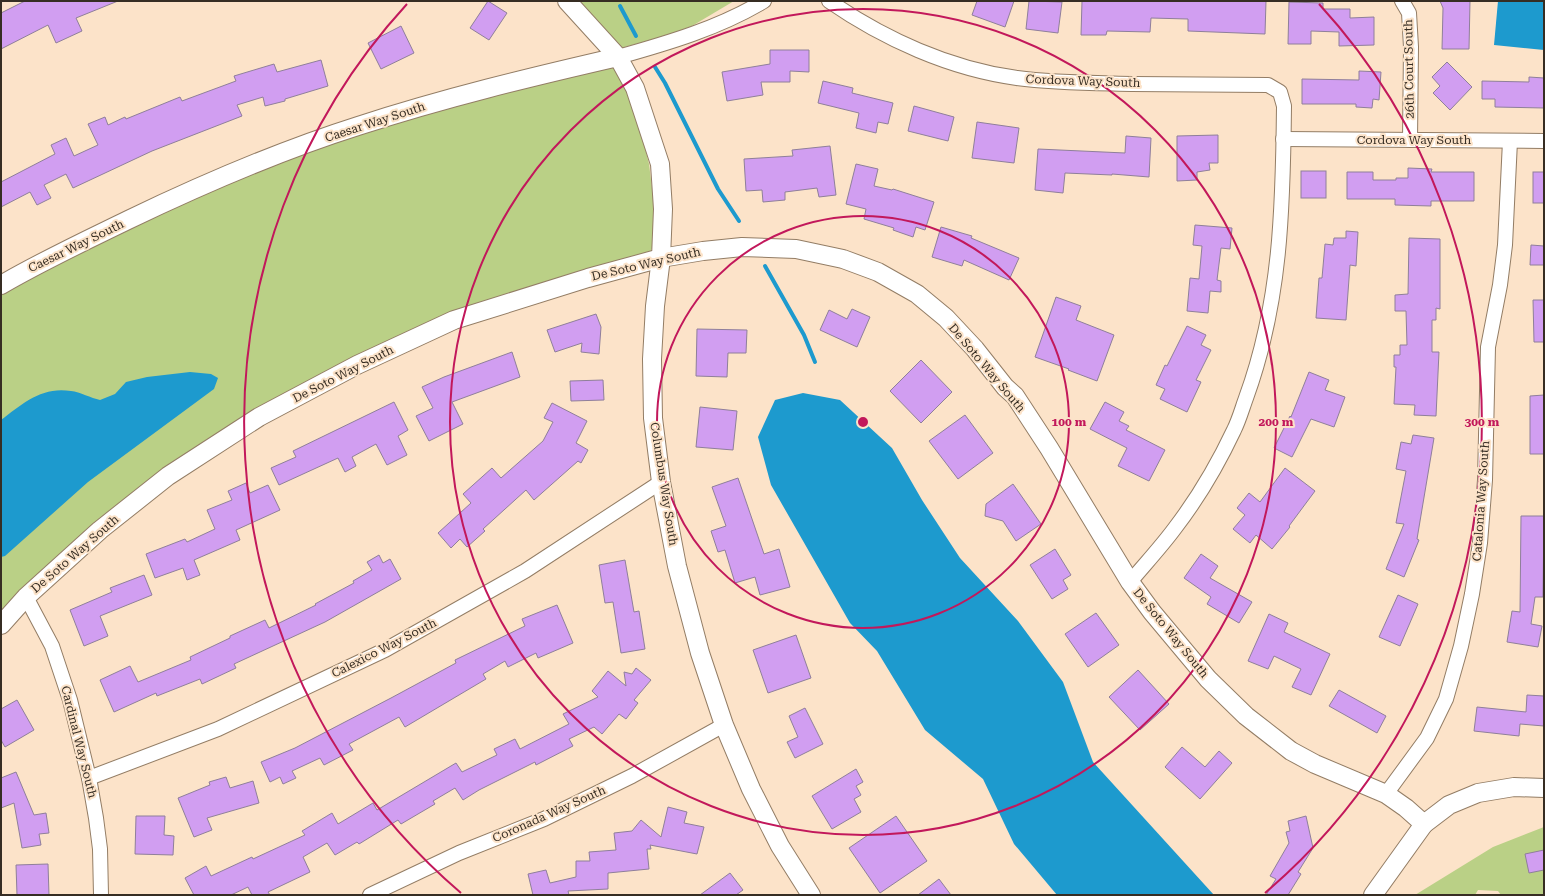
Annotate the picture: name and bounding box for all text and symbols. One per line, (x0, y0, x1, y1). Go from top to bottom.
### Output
street label: 26th Court South (1401, 19, 1417, 119)
street label: Cordova Way South (1025, 72, 1141, 90)
street label: Caesar Way South (323, 99, 427, 145)
street label: Cordova Way South (1357, 133, 1472, 147)
street label: Caesar Way South (26, 217, 126, 275)
street label: De Soto Way South (590, 245, 702, 283)
street label: De Soto Way South (946, 321, 1028, 415)
street label: De Soto Way South (290, 342, 396, 406)
centre of rings (856, 415, 870, 429)
text: 100 m (1052, 415, 1087, 429)
text: 200 m (1259, 415, 1294, 429)
text: 300 m (1465, 415, 1500, 429)
street label: Columbus Way South (647, 421, 681, 547)
street label: Catalonia Way South (1470, 440, 1492, 562)
street label: De Soto Way South (28, 512, 122, 596)
street label: De Soto Way South (1130, 585, 1212, 681)
street label: Calexico Way South (329, 615, 439, 681)
street label: Cardinal Way South (58, 684, 100, 800)
street label: Coronada Way South (490, 783, 608, 845)

